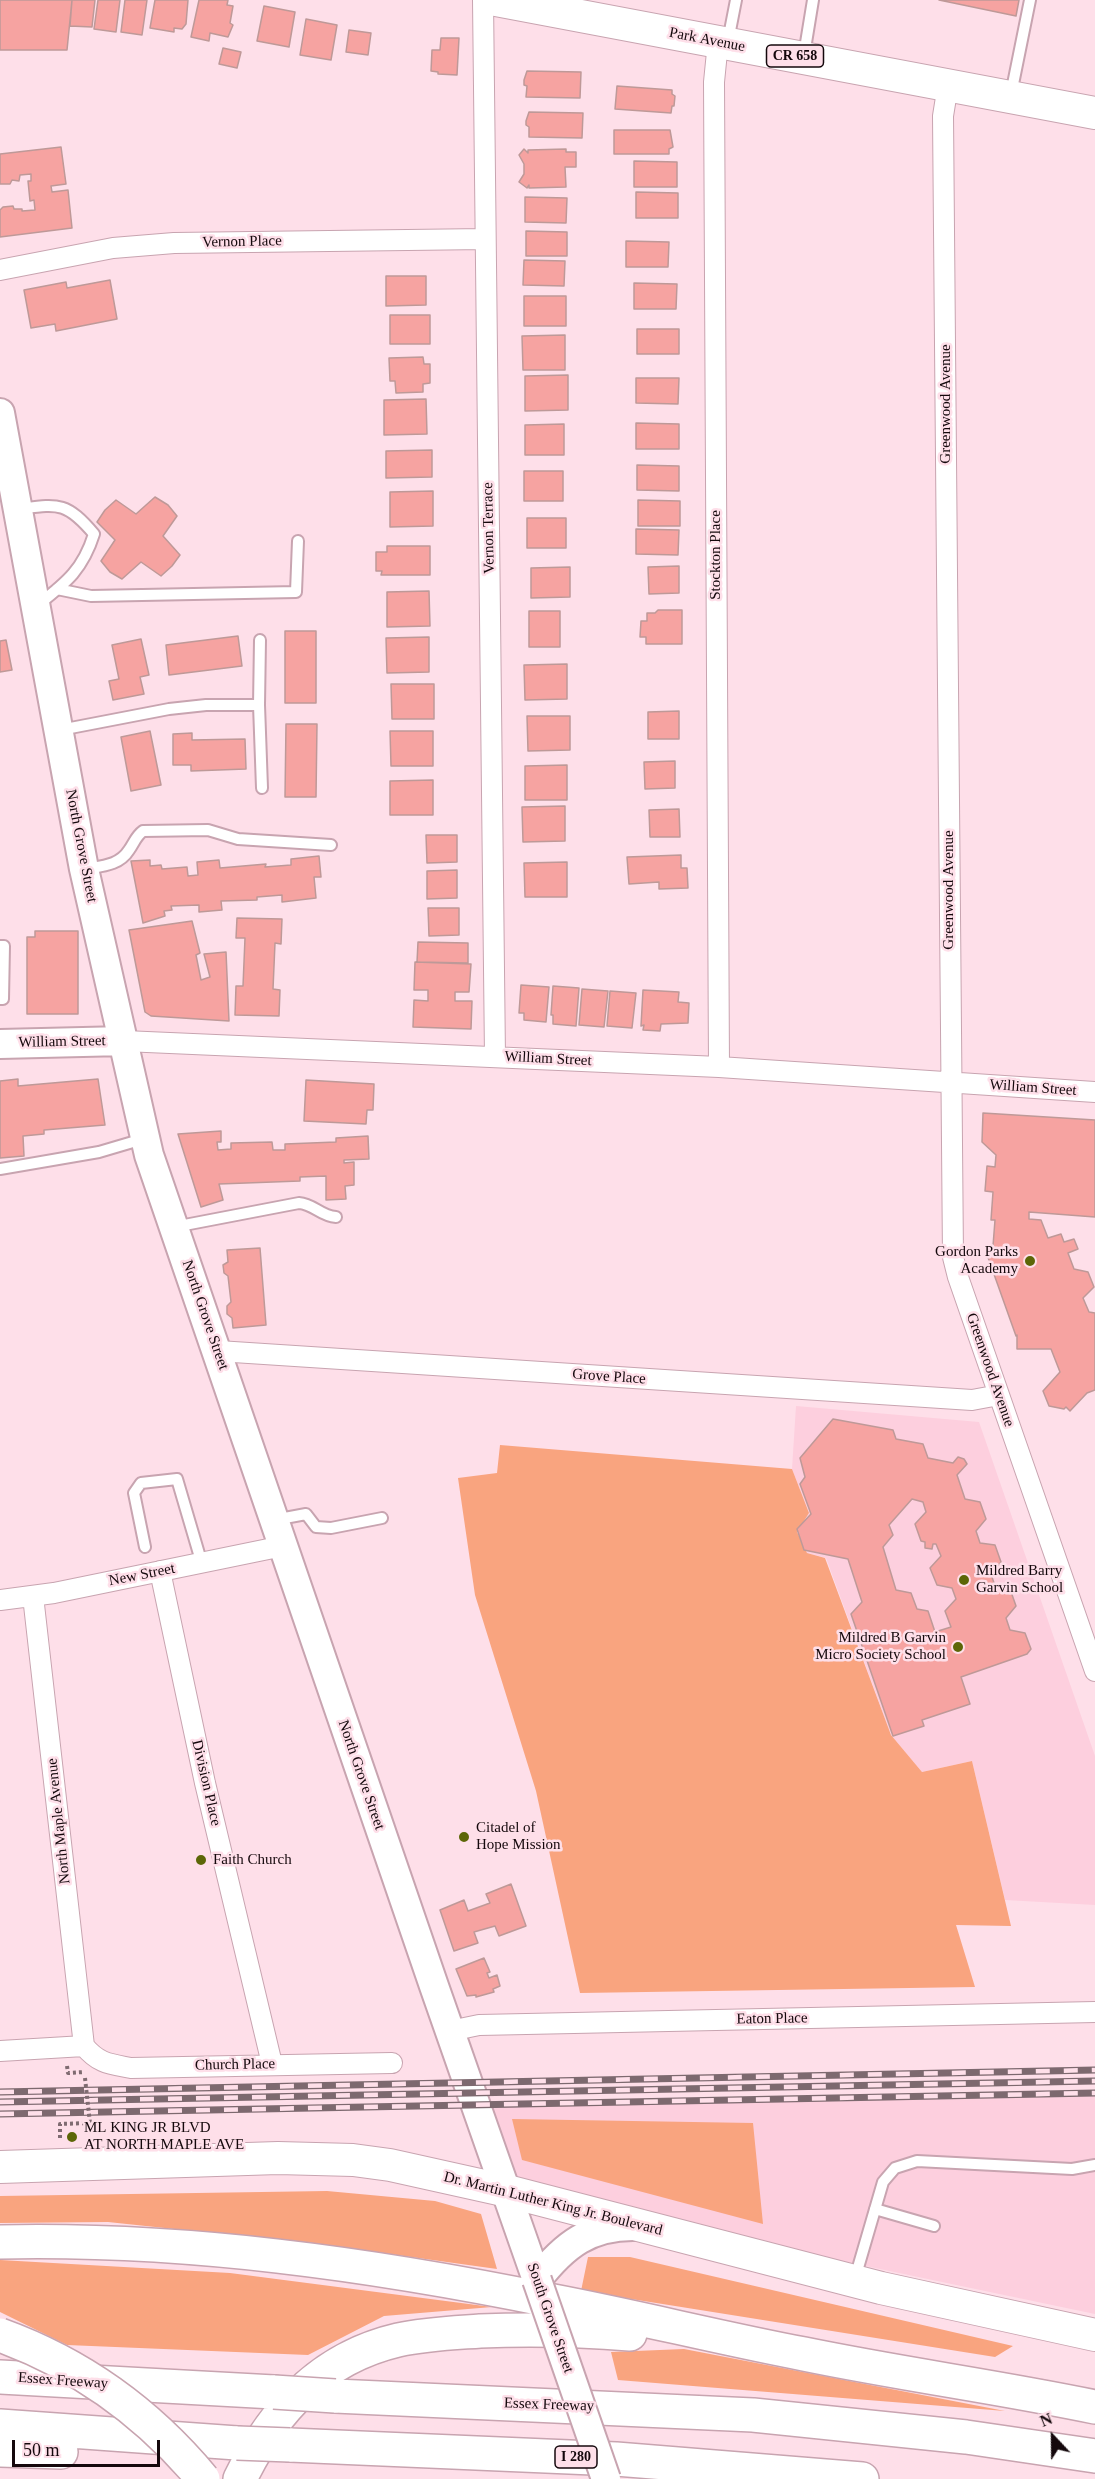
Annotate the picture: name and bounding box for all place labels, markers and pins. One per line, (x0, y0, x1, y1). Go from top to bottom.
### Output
place label: Gordon Parks Academy (935, 1243, 1018, 1278)
marker: Gordon Parks Academy (1023, 1254, 1037, 1268)
place label: Mildred Barry Garvin School (976, 1562, 1063, 1597)
marker: Mildred Barry Garvin School (957, 1573, 971, 1587)
place label: Mildred B Garvin Micro Society School (815, 1629, 946, 1664)
marker: Mildred B Garvin Micro Society School (951, 1640, 965, 1654)
place label: Citadel of Hope Mission (476, 1819, 561, 1854)
marker: Citadel of Hope Mission (457, 1830, 471, 1844)
place label: Faith Church (213, 1851, 292, 1869)
marker: Faith Church (194, 1853, 208, 1867)
place label: ML KING JR BLVD AT NORTH MAPLE AVE (84, 2119, 244, 2154)
marker: ML KING JR BLVD AT NORTH MAPLE AVE (65, 2130, 79, 2144)

